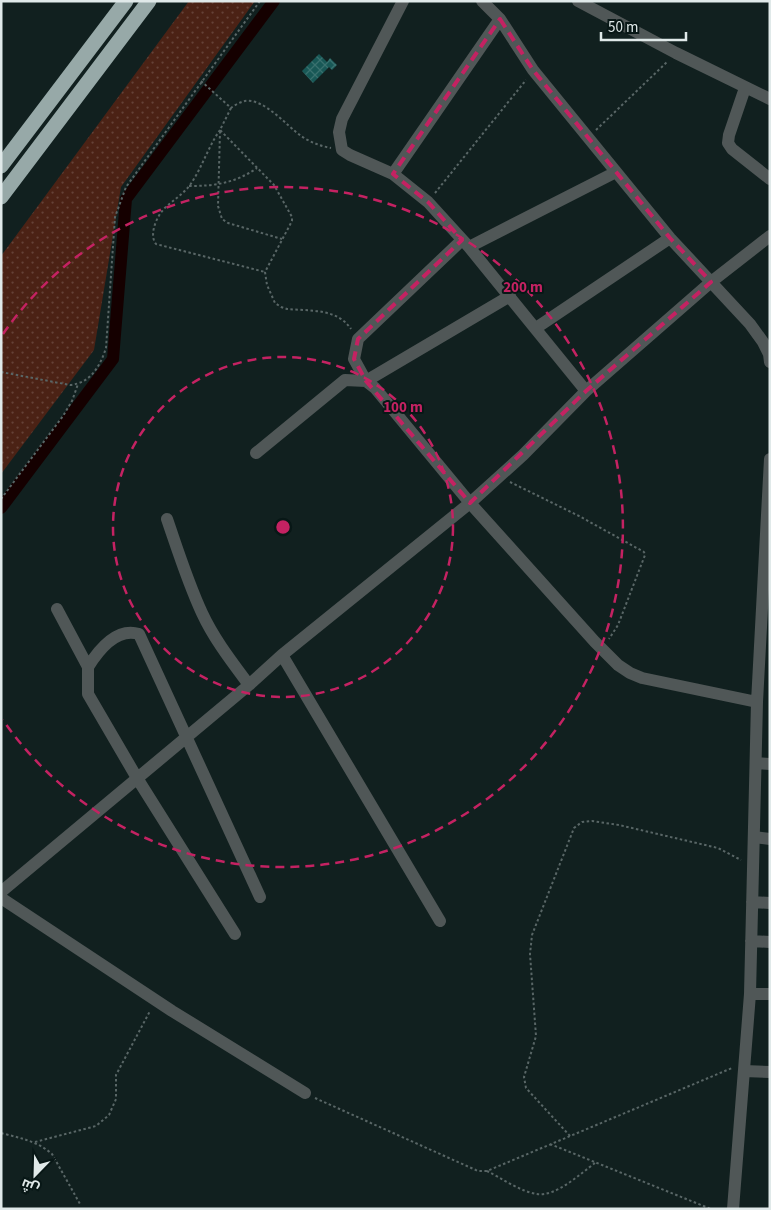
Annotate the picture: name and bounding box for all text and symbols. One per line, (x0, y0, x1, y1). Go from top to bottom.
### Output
scale bar (601, 10, 686, 42)
text: 50 m (608, 17, 638, 38)
text: 200 m (503, 277, 543, 298)
text: 100 m (383, 397, 423, 418)
centre of rings (274, 518, 292, 536)
north arrow (10, 1150, 60, 1200)
text: ش (18, 1173, 42, 1199)

